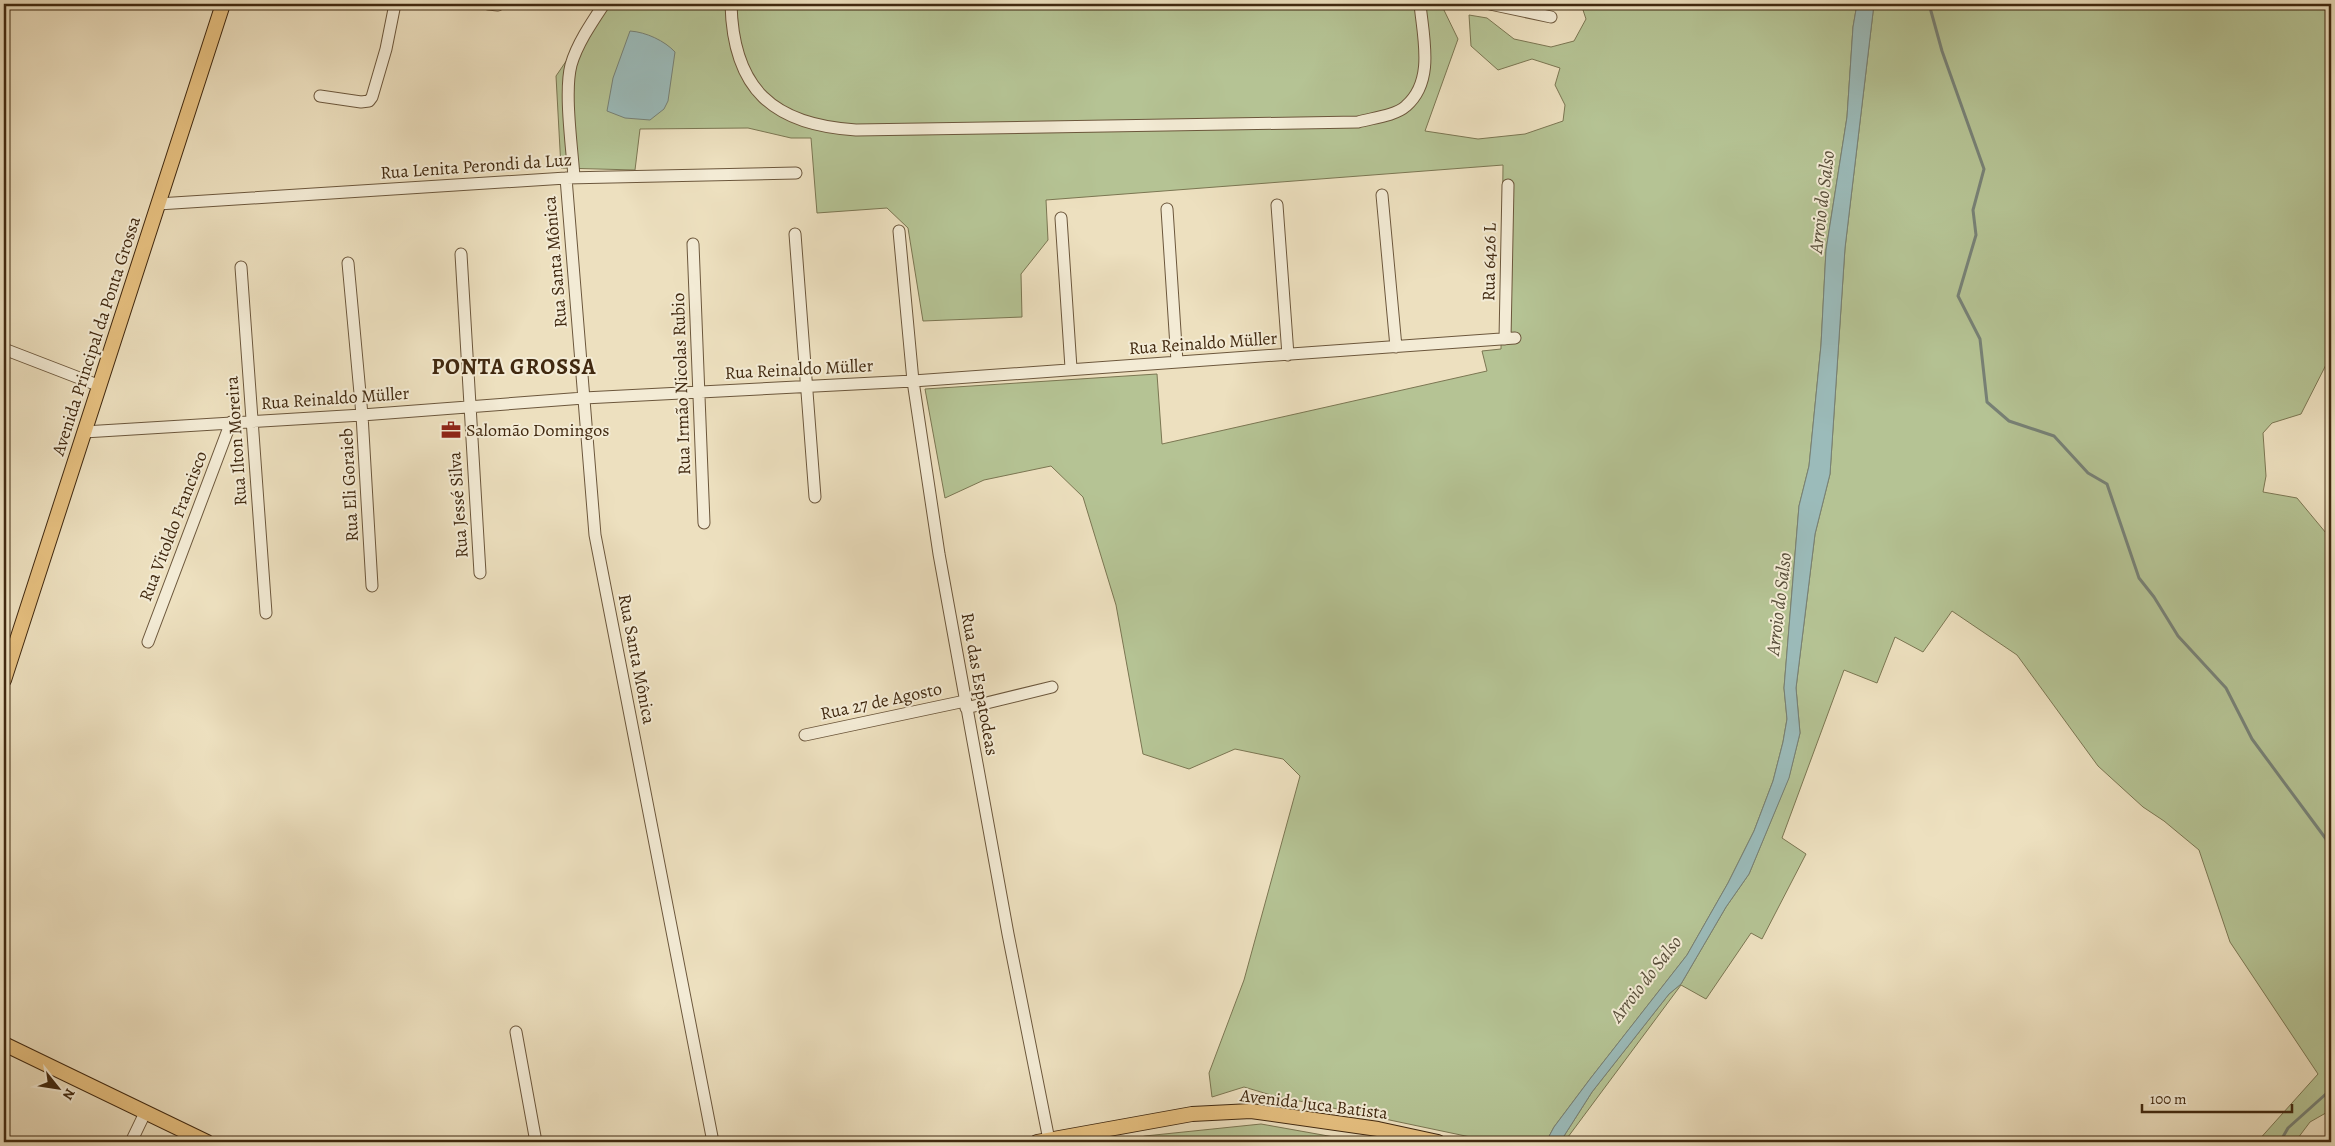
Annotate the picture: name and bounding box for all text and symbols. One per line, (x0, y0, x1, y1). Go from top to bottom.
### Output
street label: Rua Lenita Perondi da Luz (379, 147, 573, 185)
water label: Arroio do Salso (1803, 149, 1841, 256)
street label: Rua Santa Mônica (537, 195, 573, 329)
street label: Avenida Principal da Ponta Grossa (46, 213, 146, 460)
street label: Rua 6426 L (1476, 222, 1502, 301)
street label: Rua Irmão Nicolas Rubio (666, 292, 696, 476)
street label: Rua Reinaldo Müller (1128, 326, 1278, 360)
district label: PONTA GROSSA (431, 352, 597, 382)
street label: Rua Reinaldo Müller (724, 353, 874, 385)
street label: Rua Ilton Moreira (219, 375, 253, 507)
street label: Rua Reinaldo Müller (260, 381, 410, 415)
place label: Salomão Domingos (466, 418, 610, 442)
office icon: Salomão Domingos (440, 419, 462, 441)
street label: Rua Eli Goraieb (334, 428, 364, 542)
street label: Rua Vitoldo Francisco (133, 447, 213, 605)
street label: Rua Jessé Silva (442, 450, 474, 559)
water label: Arroio do Salso (1760, 551, 1798, 658)
street label: Rua Santa Mônica (613, 592, 661, 727)
street label: Rua das Espatodeas (956, 611, 1004, 757)
street label: Rua 27 de Agosto (818, 676, 944, 726)
water label: Arroio do Salso (1603, 930, 1688, 1029)
north arrow (32, 1064, 82, 1114)
scale bar (2142, 1081, 2292, 1113)
street label: Avenida Juca Batista (1238, 1083, 1390, 1125)
text: N (58, 1085, 80, 1103)
text: 100 m (2150, 1089, 2187, 1109)

